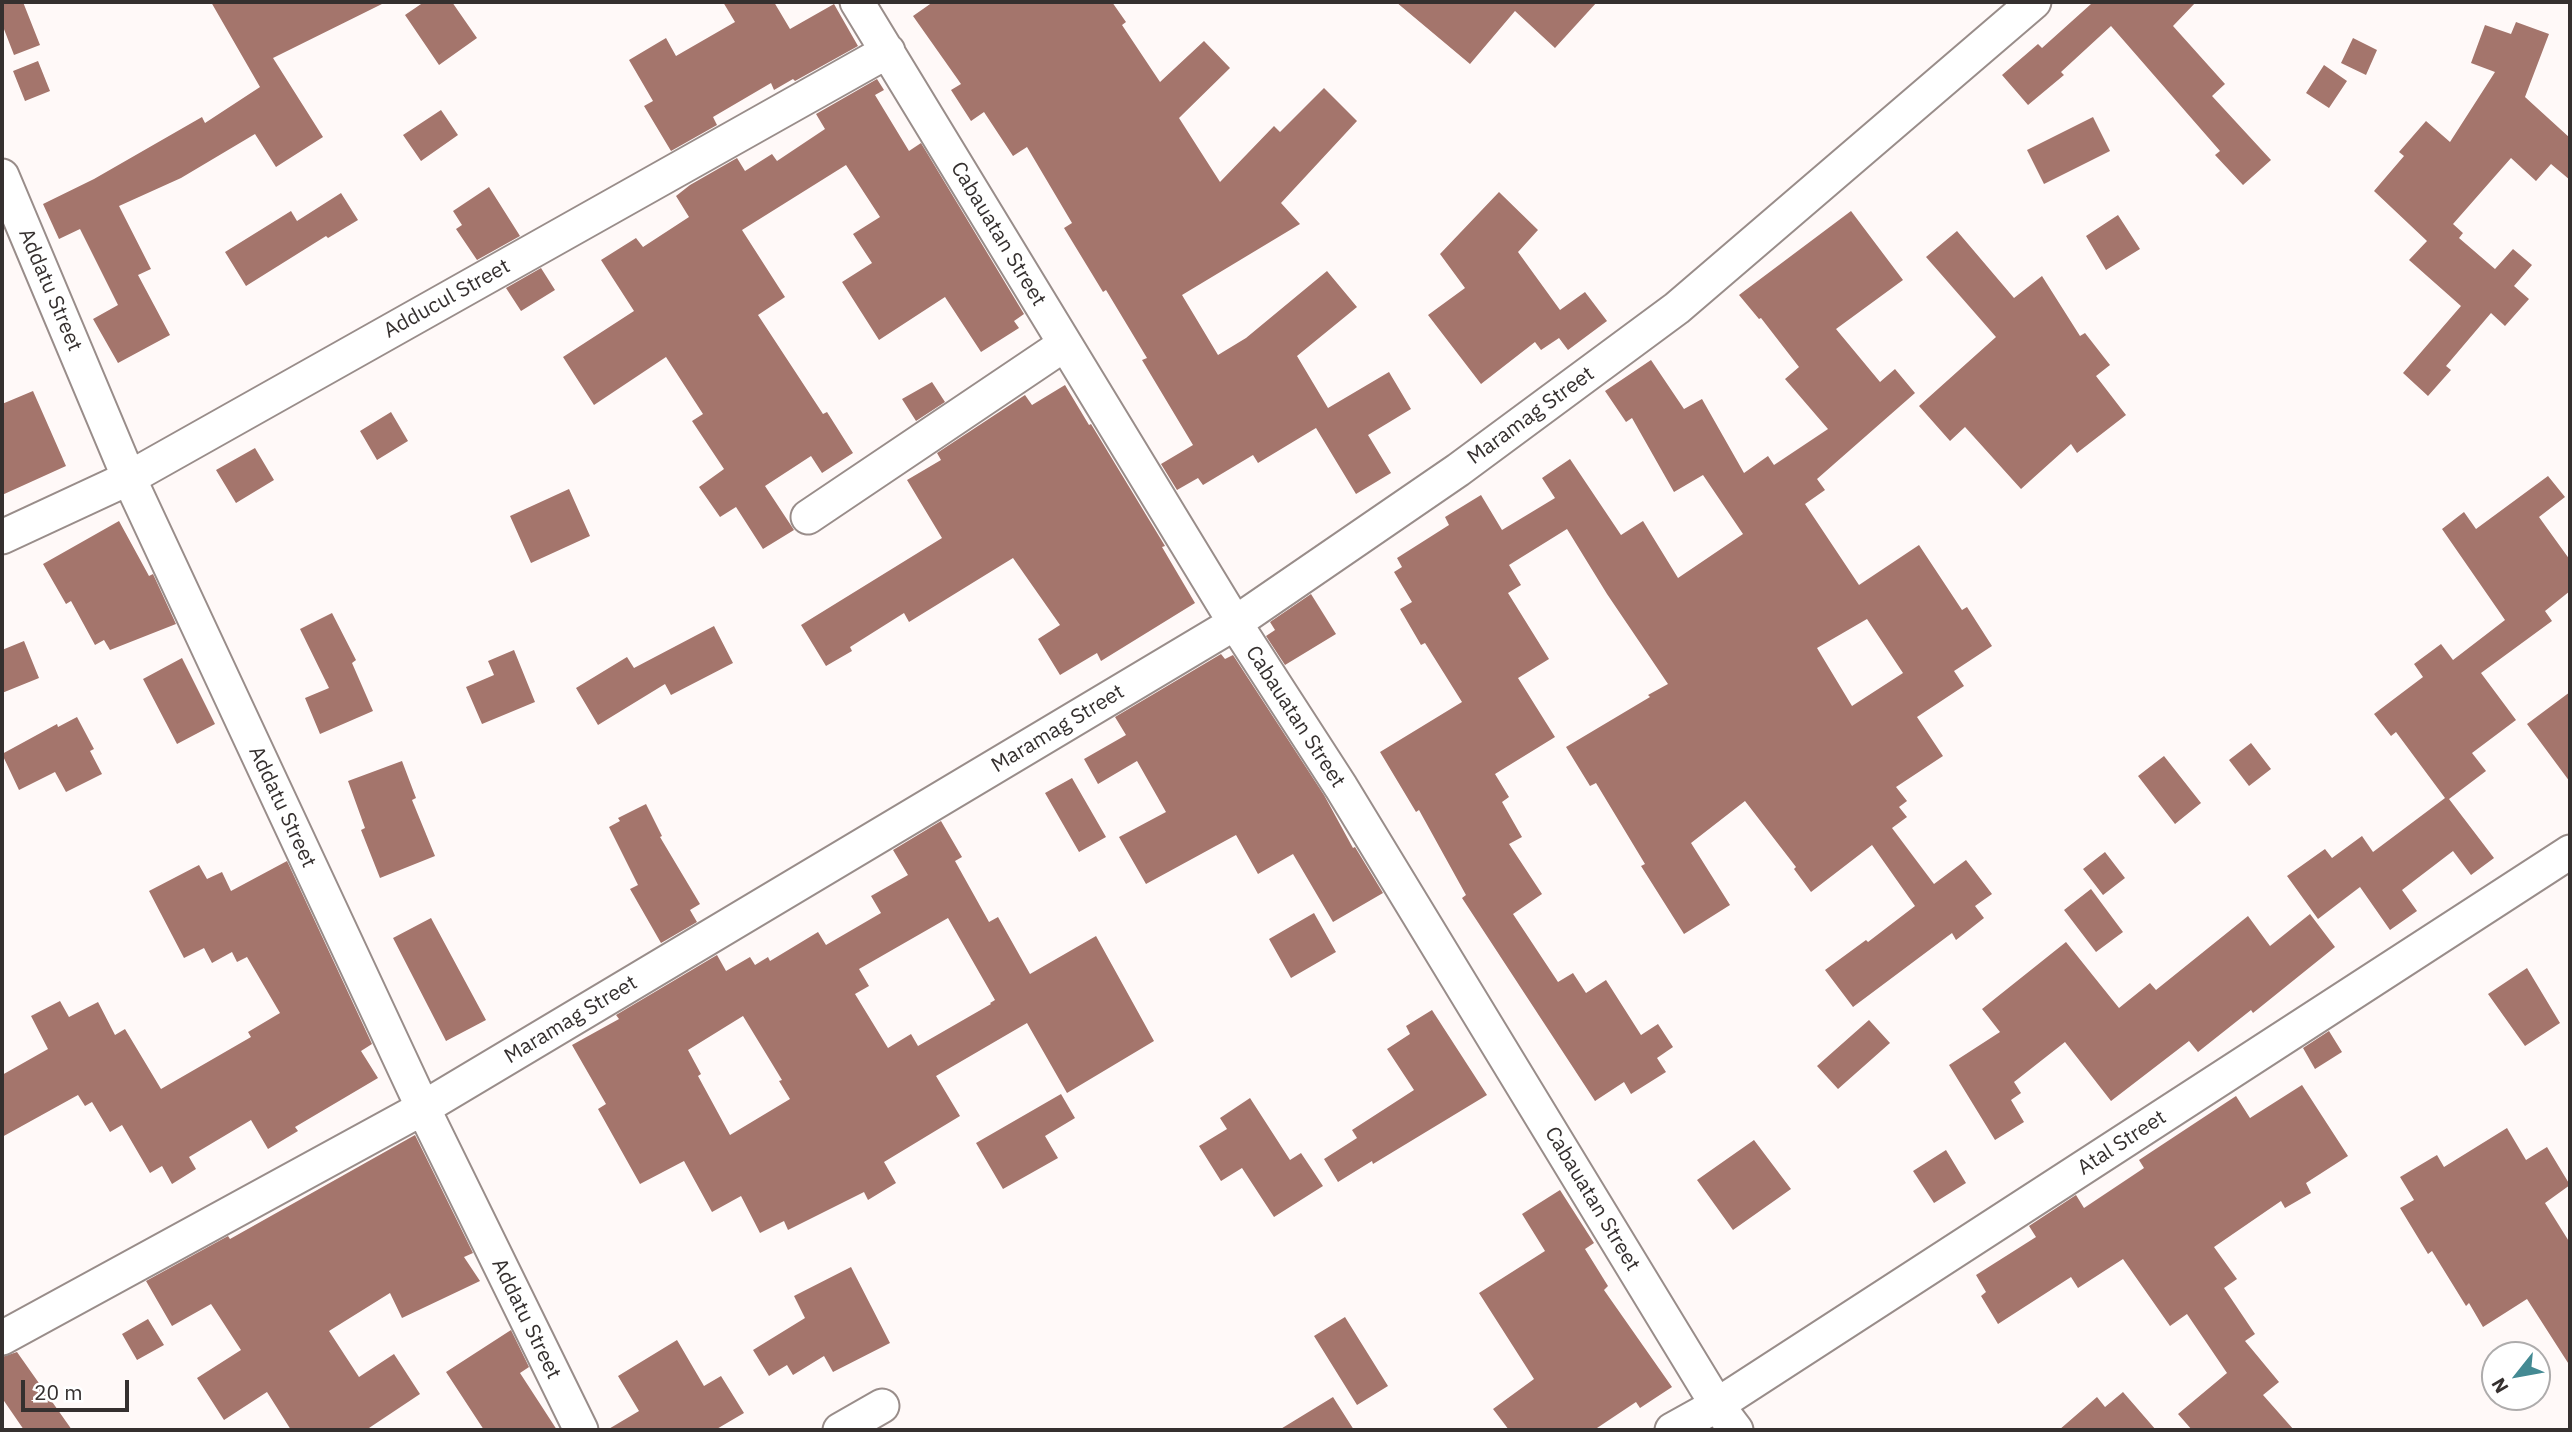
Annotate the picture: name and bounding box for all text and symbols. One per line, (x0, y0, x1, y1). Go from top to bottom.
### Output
street label: Cabauatan Street (945, 157, 1051, 311)
street label: Addatu Street (13, 225, 87, 355)
street label: Adducul Street (379, 254, 515, 344)
street label: Maramag Street (1463, 362, 1599, 470)
street label: Cabauatan Street (1240, 641, 1350, 793)
street label: Maramag Street (987, 679, 1129, 779)
street label: Addatu Street (243, 742, 321, 872)
street label: Maramag Street (500, 970, 642, 1070)
street label: Atal Street (2073, 1105, 2171, 1181)
street label: Cabauatan Street (1539, 1122, 1645, 1276)
street label: Addatu Street (486, 1255, 566, 1383)
north arrow (2481, 1341, 2551, 1411)
scale bar (24, 1366, 133, 1410)
text: N (2486, 1374, 2514, 1398)
text: 20 m (34, 1378, 83, 1406)

